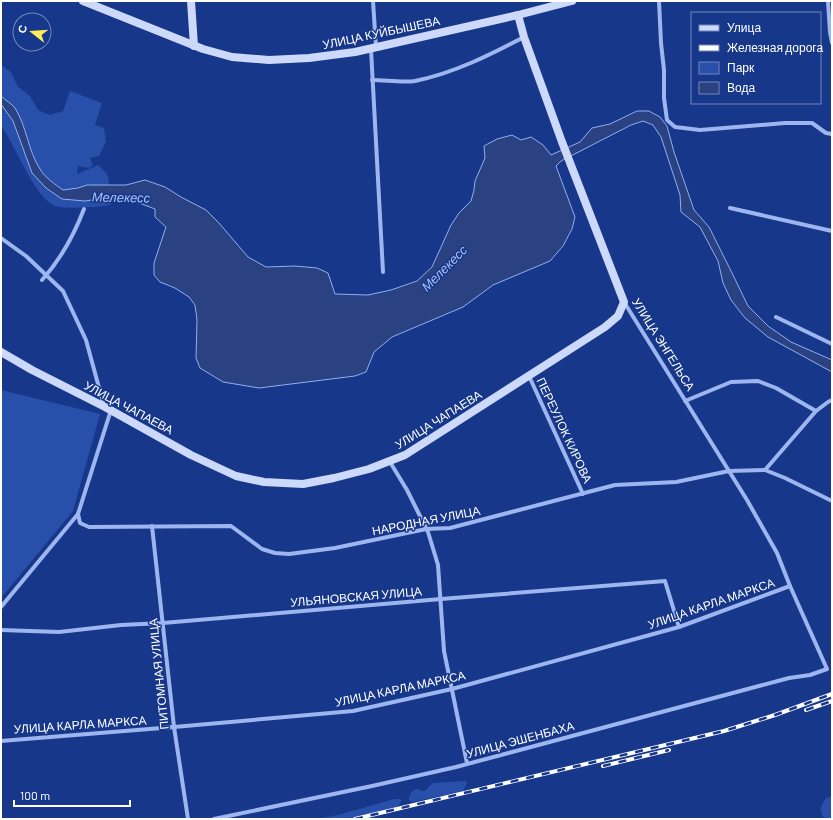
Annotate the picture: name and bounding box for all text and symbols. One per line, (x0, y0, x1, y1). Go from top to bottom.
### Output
north arrow (12, 12, 52, 52)
legend (691, 12, 821, 104)
street label: УЛИЦА КУЙБЫШЕВА (321, 13, 441, 52)
text: Улица (727, 20, 761, 35)
text: С (15, 23, 29, 35)
text: Железная дорога (727, 40, 823, 55)
text: Парк (727, 60, 755, 75)
text: Вода (727, 80, 755, 95)
water label: Мелекесс (92, 188, 151, 206)
water label: Мелекесс (418, 241, 471, 294)
street label: УЛИЦА ЭНГЕЛЬСА (629, 295, 698, 393)
street label: ПЕРЕУЛОК КИРОВА (534, 375, 596, 485)
street label: УЛИЦА ЧАПАЕВА (81, 378, 176, 437)
street label: УЛИЦА ЧАПАЕВА (392, 387, 484, 452)
street label: НАРОДНАЯ УЛИЦА (371, 503, 481, 538)
street label: УЛИЦА КАРЛА МАРКСА (646, 575, 776, 632)
street label: УЛЬЯНОВСКАЯ УЛИЦА (290, 583, 422, 610)
street label: ПИТОМНАЯ УЛИЦА (145, 618, 172, 730)
street label: УЛИЦА КАРЛА МАРКСА (334, 667, 467, 710)
street label: УЛИЦА КАРЛА МАРКСА (13, 712, 147, 737)
street label: УЛИЦА ЭШЕНБАХА (465, 718, 576, 761)
scale bar (14, 782, 130, 808)
text: 100 m (20, 788, 50, 802)

